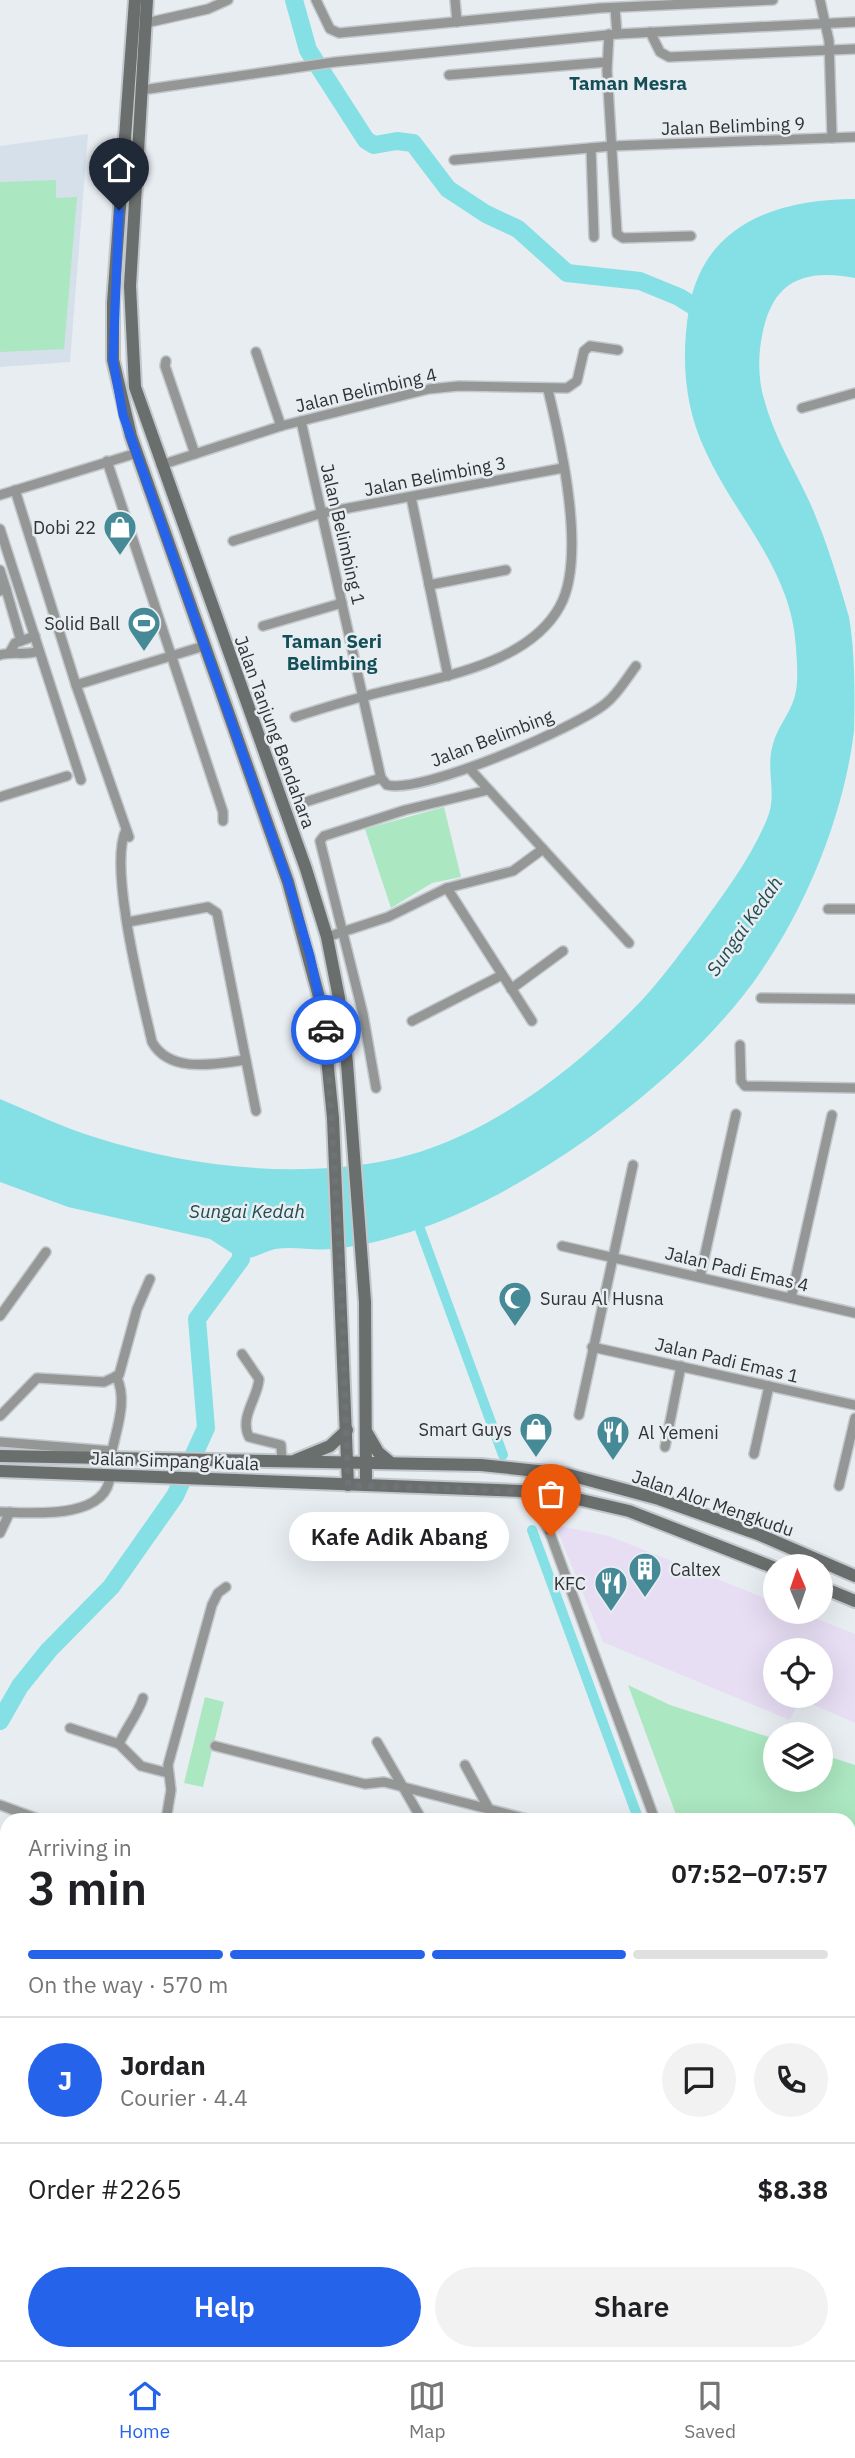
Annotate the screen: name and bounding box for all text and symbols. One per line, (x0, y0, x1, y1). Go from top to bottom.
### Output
district label: Taman Mesra (569, 71, 687, 95)
street label: Jalan Belimbing 9 (661, 112, 805, 140)
pin (89, 138, 149, 210)
icon: home (100, 149, 138, 187)
street label: Jalan Belimbing 4 (293, 363, 439, 417)
street label: Jalan Belimbing 3 (362, 451, 508, 501)
street label: Jalan Belimbing 1 (316, 461, 370, 607)
shop icon: Dobi 22 (101, 508, 139, 557)
place label: Dobi 22 (33, 516, 96, 539)
sports icon: Solid Ball (125, 604, 163, 653)
place label: Solid Ball (44, 612, 120, 635)
district label: Taman Seri Belimbing (282, 629, 382, 675)
street label: Jalan Tanjung Bendahara (229, 633, 321, 832)
street label: Jalan Belimbing (428, 704, 557, 772)
water label: Sungai Kedah (701, 872, 787, 980)
courier (291, 995, 361, 1065)
icon: car (307, 1011, 345, 1049)
water label: Sungai Kedah (189, 1199, 305, 1223)
street label: Jalan Padi Emas 4 (663, 1241, 811, 1297)
mosque icon: Surau Al Husna (496, 1279, 534, 1328)
place label: Surau Al Husna (540, 1287, 664, 1310)
street label: Jalan Padi Emas 1 (653, 1332, 801, 1388)
shop icon: Smart Guys (517, 1410, 555, 1459)
restaurant icon: Al Yemeni (594, 1413, 632, 1462)
place label: Smart Guys (419, 1418, 512, 1441)
place label: Al Yemeni (638, 1421, 719, 1444)
street label: Jalan Simpang Kuala (91, 1447, 260, 1475)
pin (521, 1464, 581, 1536)
street label: Jalan Alor Mengkudu (629, 1465, 797, 1541)
icon: bag (532, 1475, 570, 1513)
callout: Kafe Adik Abang (288, 1512, 509, 1560)
text: Kafe Adik Abang (311, 1521, 487, 1551)
building icon: Caltex (626, 1550, 664, 1599)
north arrow (763, 1554, 833, 1624)
map controls (763, 1554, 833, 1792)
place label: Caltex (670, 1558, 721, 1581)
restaurant icon: KFC (592, 1564, 630, 1613)
place label: KFC (554, 1572, 586, 1595)
button: locate (763, 1638, 833, 1708)
button: layers (763, 1722, 833, 1792)
text: Arriving in (28, 1832, 132, 1862)
text: 07:52–07:57 (671, 1856, 828, 1890)
text: 3 min (28, 1858, 147, 1918)
text: On the way · 570 m (28, 1969, 228, 1999)
button: chat (662, 2043, 736, 2117)
button: phone (754, 2043, 828, 2117)
text: Jordan (120, 2048, 206, 2082)
text: J (58, 2063, 72, 2097)
text: Courier · 4.4 (120, 2082, 248, 2112)
text: Order #2265 (28, 2172, 182, 2206)
text: $8.38 (758, 2172, 828, 2206)
button: Help (28, 2267, 421, 2347)
button: Share (435, 2267, 828, 2347)
tab: Home (119, 2377, 170, 2443)
tab: Map (408, 2377, 446, 2443)
tab: Saved (684, 2377, 736, 2443)

